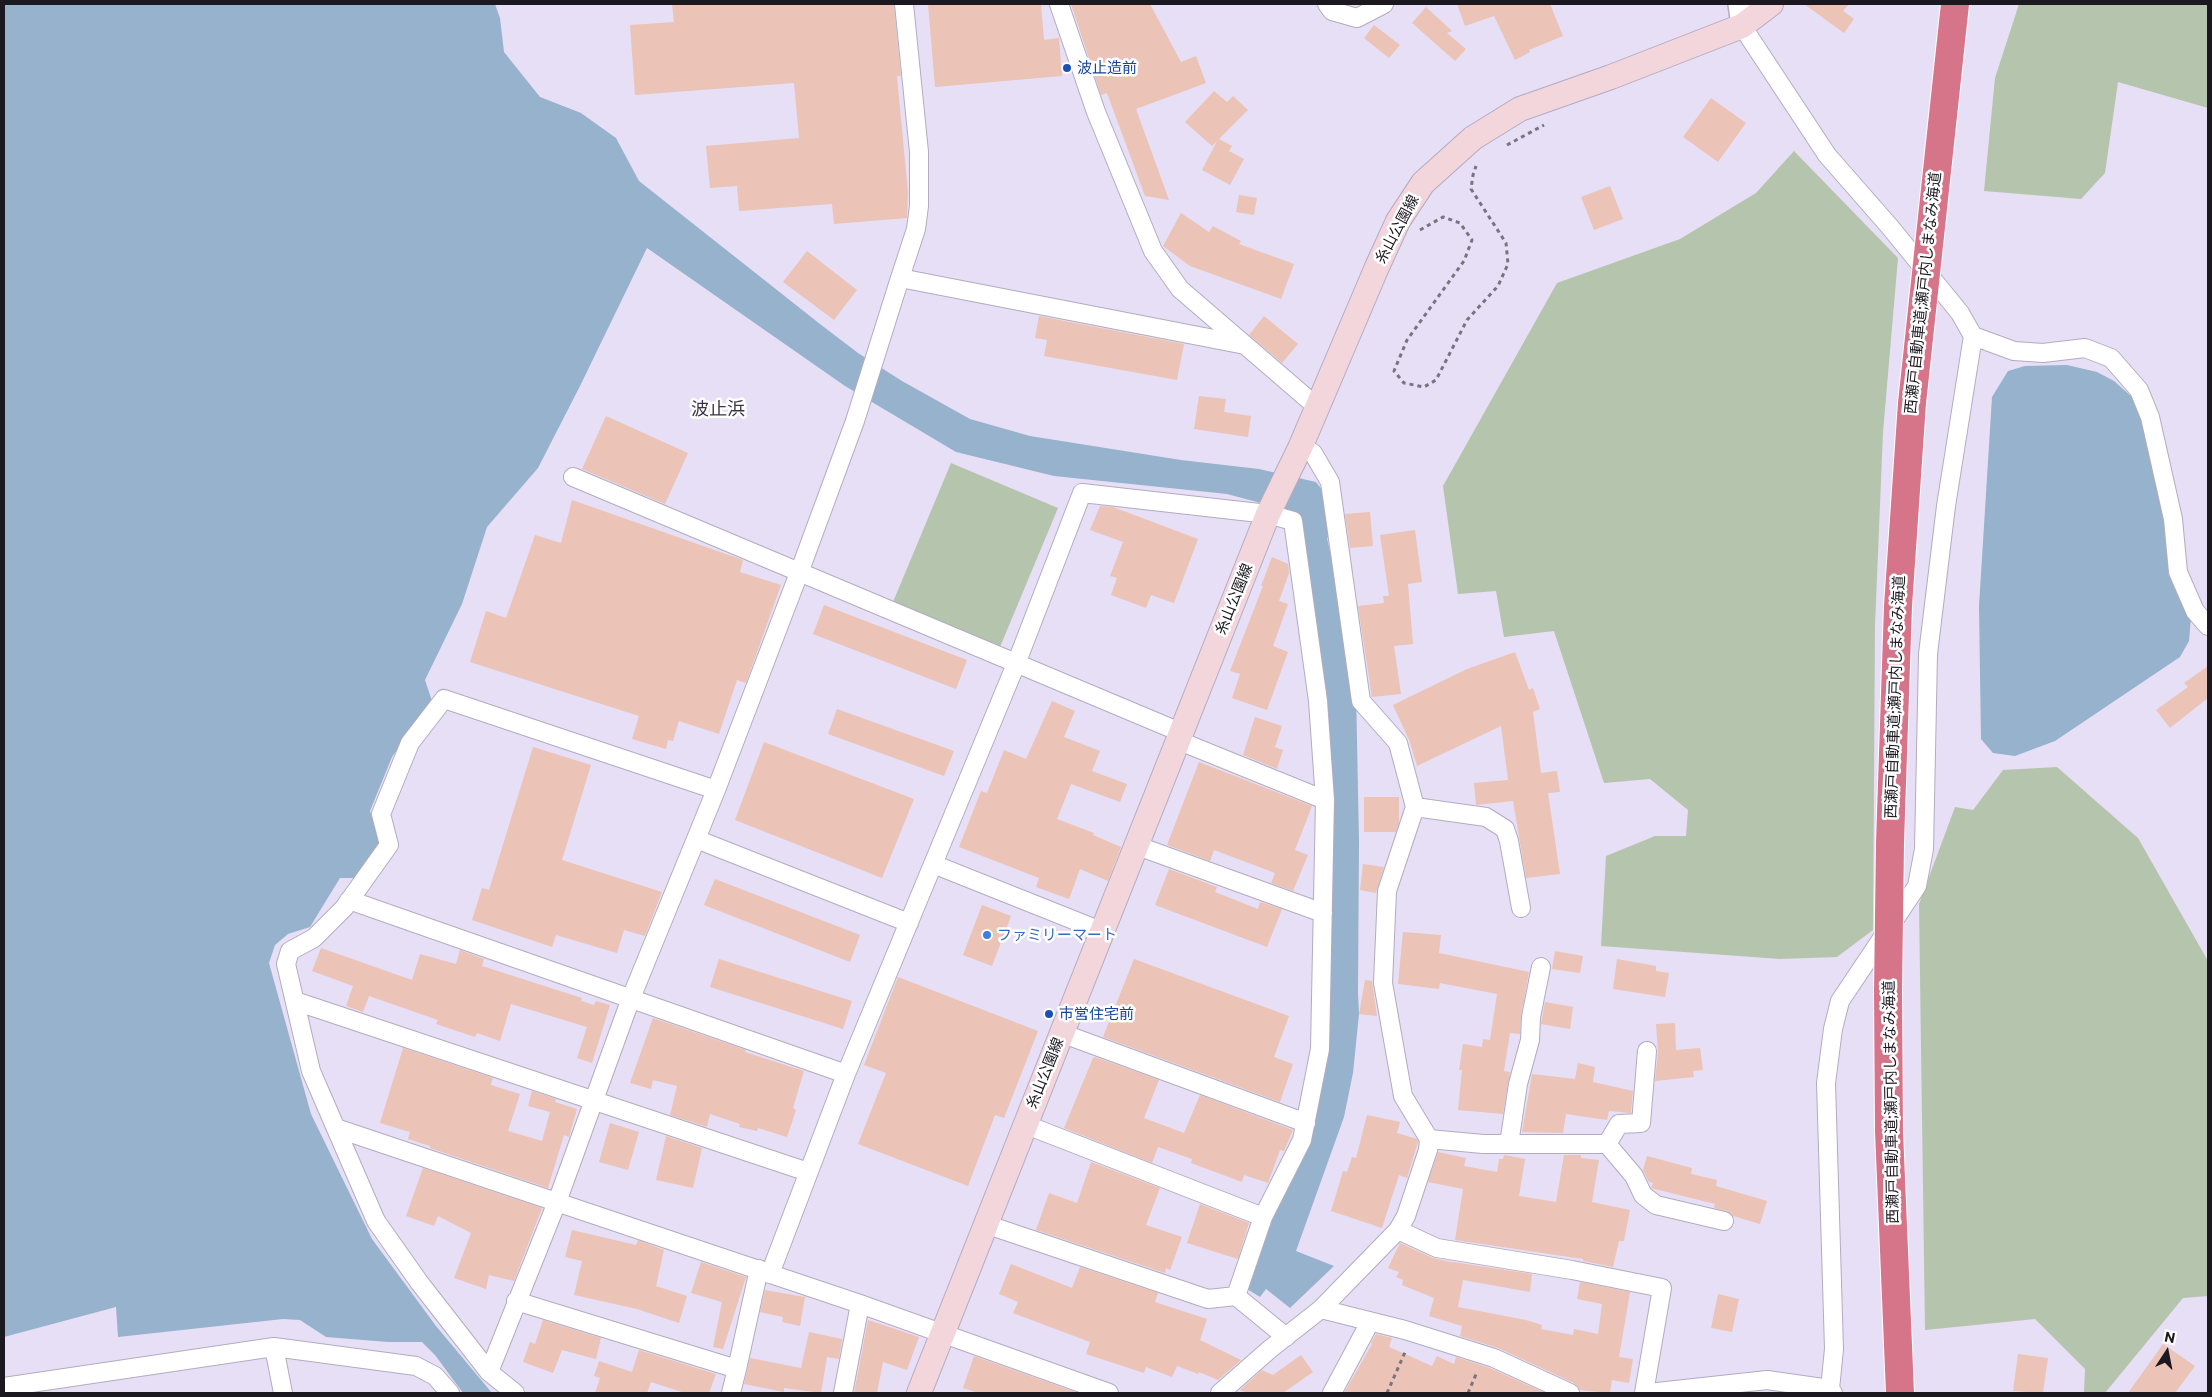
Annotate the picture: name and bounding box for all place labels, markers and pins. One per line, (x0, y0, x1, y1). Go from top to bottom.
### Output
place label: 波止造前 (1077, 59, 1137, 77)
marker: 波止造前 (1061, 62, 1073, 74)
place label: ファミリーマート (997, 926, 1117, 944)
marker: ファミリーマート (981, 929, 993, 941)
place label: 市営住宅前 (1059, 1005, 1134, 1023)
marker: 市営住宅前 (1043, 1008, 1055, 1020)

